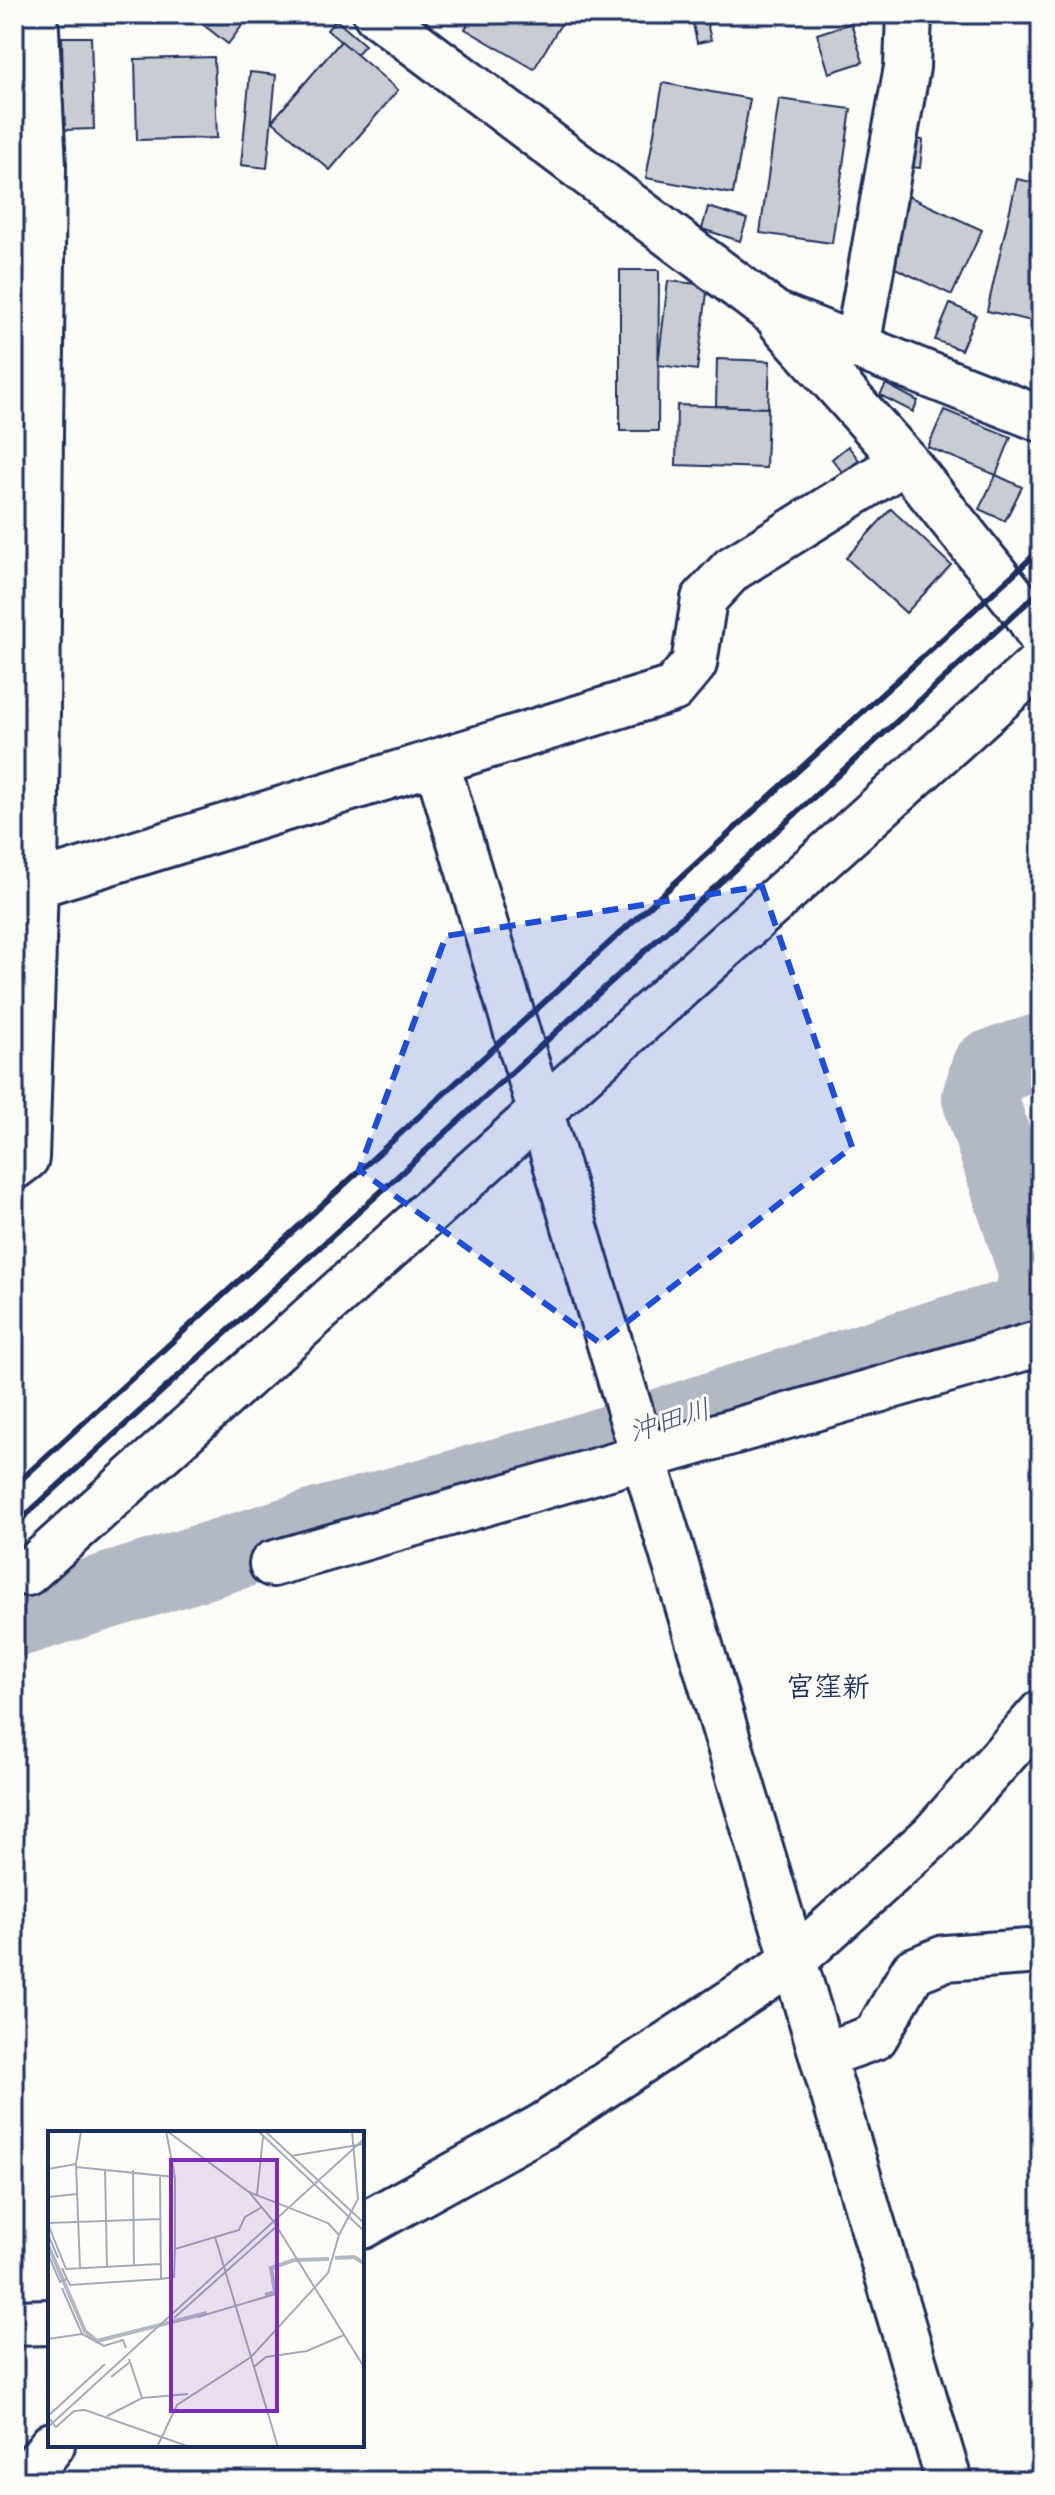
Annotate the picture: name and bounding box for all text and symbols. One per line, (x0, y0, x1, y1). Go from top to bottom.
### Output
water label: 沖田川 (623, 1388, 717, 1456)
district label: 宮窪新 (786, 1666, 870, 1711)
inset map (48, 2131, 364, 2447)

